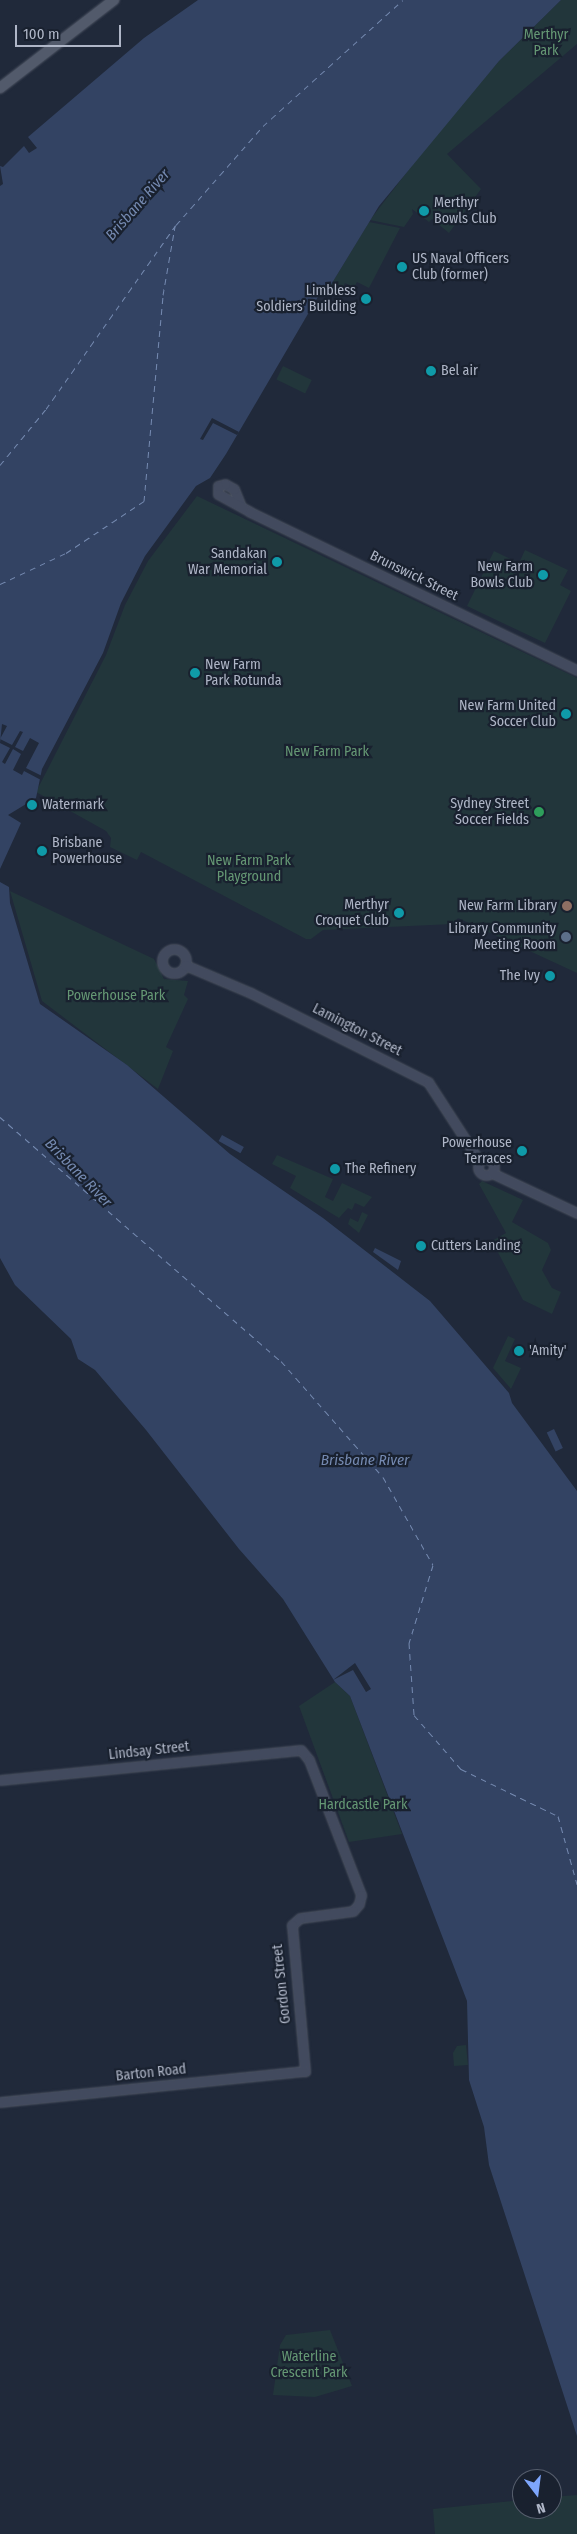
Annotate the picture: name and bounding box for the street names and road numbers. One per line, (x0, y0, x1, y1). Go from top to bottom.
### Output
street label: Brunswick Street (367, 547, 461, 605)
street label: Lamington Street (310, 1000, 404, 1060)
street label: Lindsay Street (108, 1738, 190, 1764)
street label: Gordon Street (269, 1943, 295, 2025)
street label: Barton Road (115, 2061, 187, 2085)

